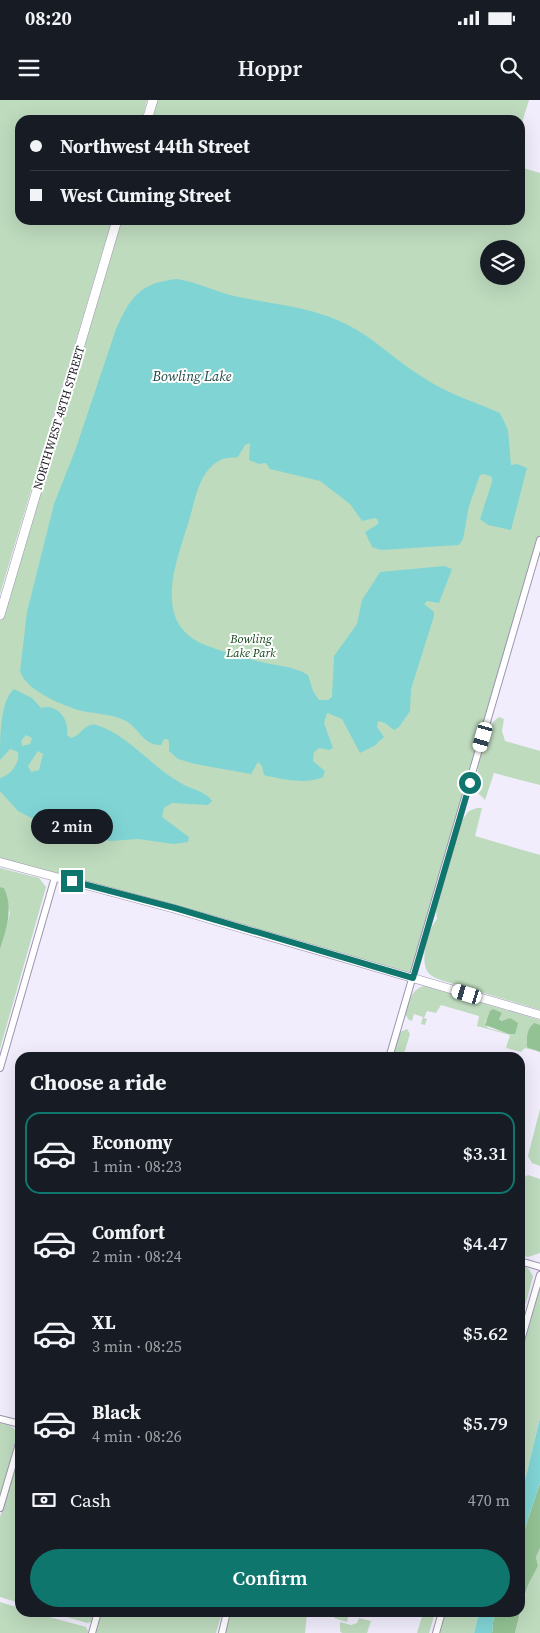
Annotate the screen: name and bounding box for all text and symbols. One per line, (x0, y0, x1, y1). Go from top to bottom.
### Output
text: 08:20 (25, 5, 72, 31)
text: Hoppr (238, 53, 302, 83)
icon: menu (15, 54, 43, 82)
icon: search (497, 54, 525, 82)
text: Northwest 44th Street (60, 133, 250, 159)
text: West Cuming Street (60, 182, 231, 208)
map controls (480, 240, 525, 285)
button: layers (480, 240, 525, 285)
street label: NORTHWEST 48TH STREET (29, 343, 89, 492)
water label: Bowling Lake (151, 366, 232, 386)
park label: Bowling Lake Park (225, 631, 276, 661)
car (471, 721, 494, 753)
route start (459, 772, 481, 794)
callout: 2 min (31, 808, 113, 844)
text: 2 min (51, 815, 93, 837)
route end (61, 870, 83, 892)
car (450, 982, 483, 1006)
text: Choose a ride (30, 1067, 167, 1097)
text: Economy (92, 1129, 173, 1155)
icon: car (32, 1131, 77, 1176)
text: $3.31 (463, 1140, 508, 1166)
text: 1 min · 08:23 (92, 1155, 182, 1177)
text: Comfort (92, 1219, 165, 1245)
icon: car (32, 1221, 77, 1266)
text: $4.47 (463, 1230, 508, 1256)
text: 2 min · 08:24 (92, 1245, 182, 1267)
text: XL (92, 1309, 115, 1335)
icon: car (32, 1311, 77, 1356)
text: $5.62 (463, 1320, 508, 1346)
text: 3 min · 08:25 (92, 1335, 182, 1357)
text: Black (92, 1399, 141, 1425)
icon: car (32, 1401, 77, 1446)
text: $5.79 (463, 1410, 508, 1436)
text: 4 min · 08:26 (92, 1425, 182, 1447)
icon: cash (30, 1486, 58, 1514)
text: Cash (70, 1487, 111, 1513)
text: 470 m (468, 1489, 510, 1511)
button: Confirm (30, 1549, 510, 1607)

